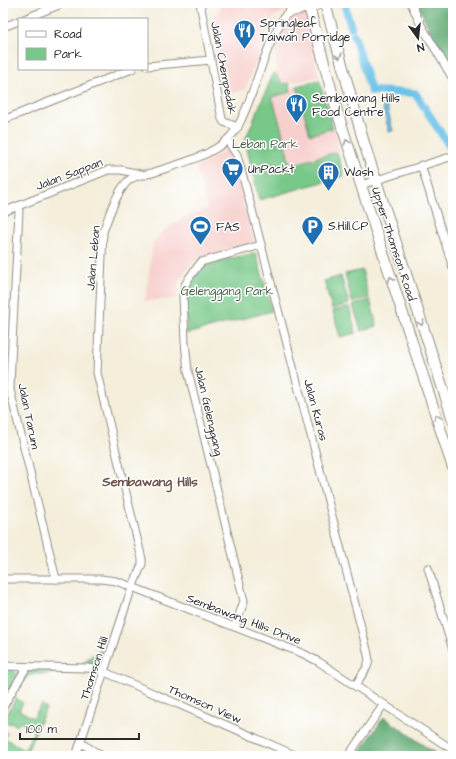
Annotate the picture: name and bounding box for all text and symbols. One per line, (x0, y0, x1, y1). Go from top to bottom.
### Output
place label: Springleaf Taiwan Porridge (260, 15, 351, 47)
restaurant icon: Springleaf Taiwan Porridge (231, 17, 257, 50)
legend (18, 18, 148, 70)
north arrow (398, 18, 438, 58)
street label: Jalan Chempedak (206, 20, 241, 117)
text: Road (54, 26, 82, 43)
text: N (415, 39, 426, 55)
text: Park (54, 46, 82, 63)
one-way arrow (334, 52, 343, 59)
place label: Sembawang Hills Food Centre (312, 90, 400, 121)
restaurant icon: Sembawang Hills Food Centre (284, 92, 310, 125)
park label: Leban Park (232, 136, 299, 153)
one-way arrow (343, 139, 352, 146)
street label: Jalan Sappan (33, 154, 105, 195)
supermarket icon: UnPackt (220, 156, 246, 189)
building icon: Wash (315, 159, 341, 192)
place label: UnPackt (248, 161, 294, 178)
place label: Wash (344, 164, 373, 181)
street label: Upper Thomson Road (367, 185, 420, 303)
parking icon: S.Hill.CP (300, 213, 326, 246)
sports icon: FAS (188, 214, 214, 247)
place label: S.Hill.CP (328, 218, 368, 235)
place label: FAS (216, 219, 240, 236)
street label: Jalan Leban (82, 225, 105, 291)
one-way arrow (387, 275, 396, 282)
park label: Gelenggang Park (181, 283, 274, 301)
one-way arrow (416, 319, 425, 326)
street label: Jalan Gelenggang (189, 365, 227, 458)
street label: Jalan Kuras (299, 377, 332, 443)
street label: Jalan Tarum (13, 382, 44, 451)
one-way arrow (433, 414, 442, 421)
district label: Sembawang Hills (101, 473, 198, 493)
street label: Sembawang Hills Drive (184, 590, 304, 650)
street label: Thomson Hill (76, 634, 113, 702)
street label: Thomson View (165, 681, 244, 728)
scale bar (20, 715, 139, 741)
text: 100 m (26, 721, 57, 738)

